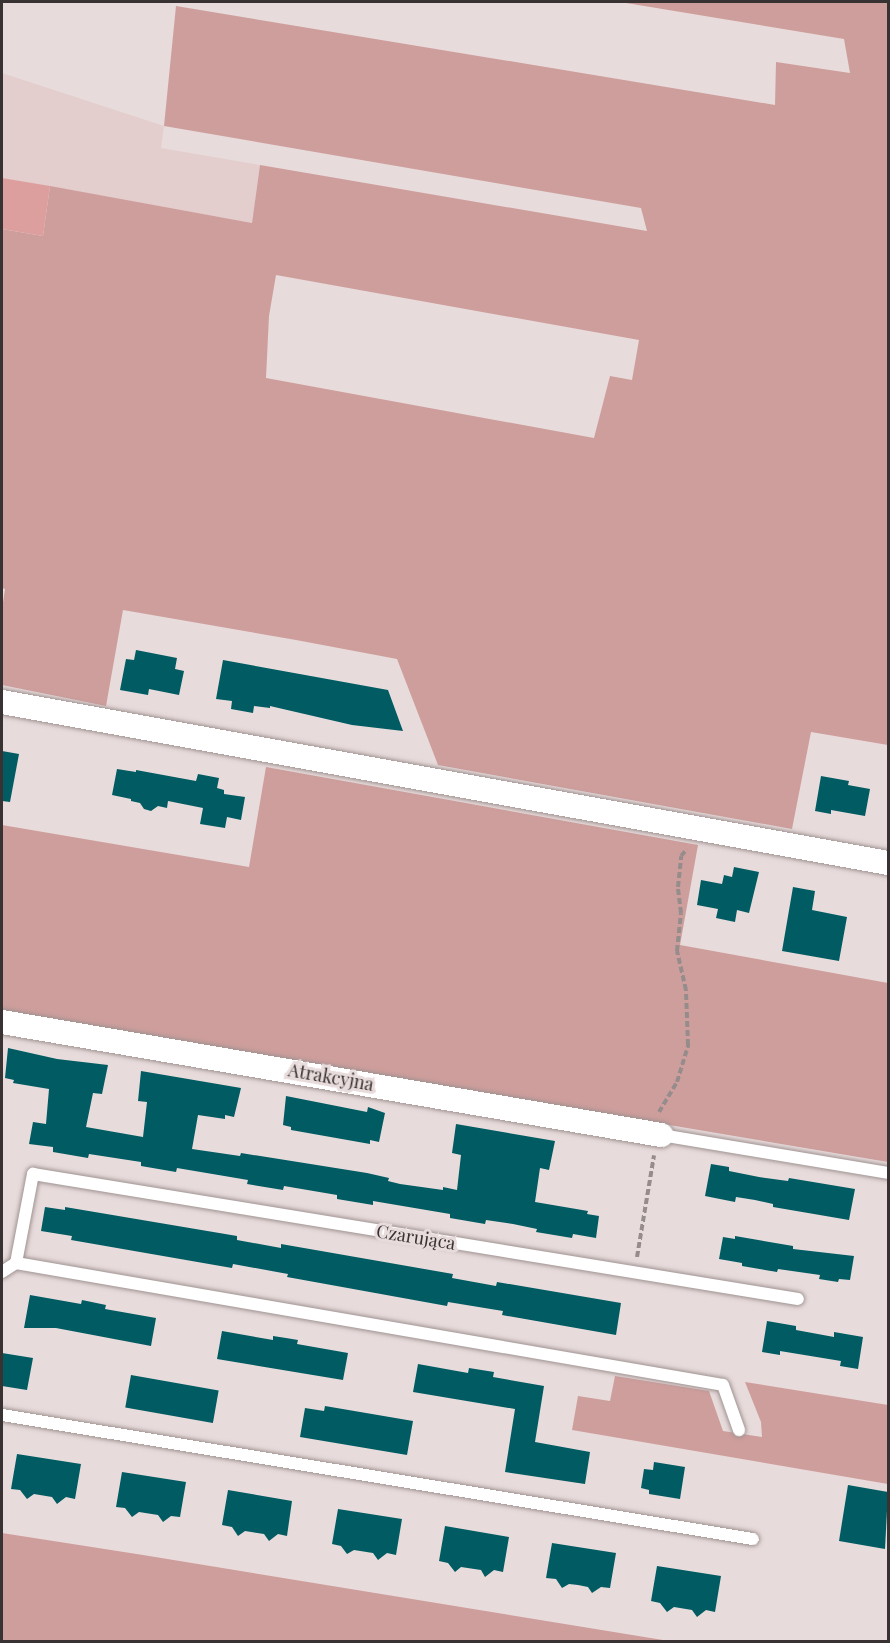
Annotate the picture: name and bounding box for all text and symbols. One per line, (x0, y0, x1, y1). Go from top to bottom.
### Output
street label: Atrakcyjna (287, 1059, 375, 1095)
street label: Czarująca (375, 1220, 457, 1254)

